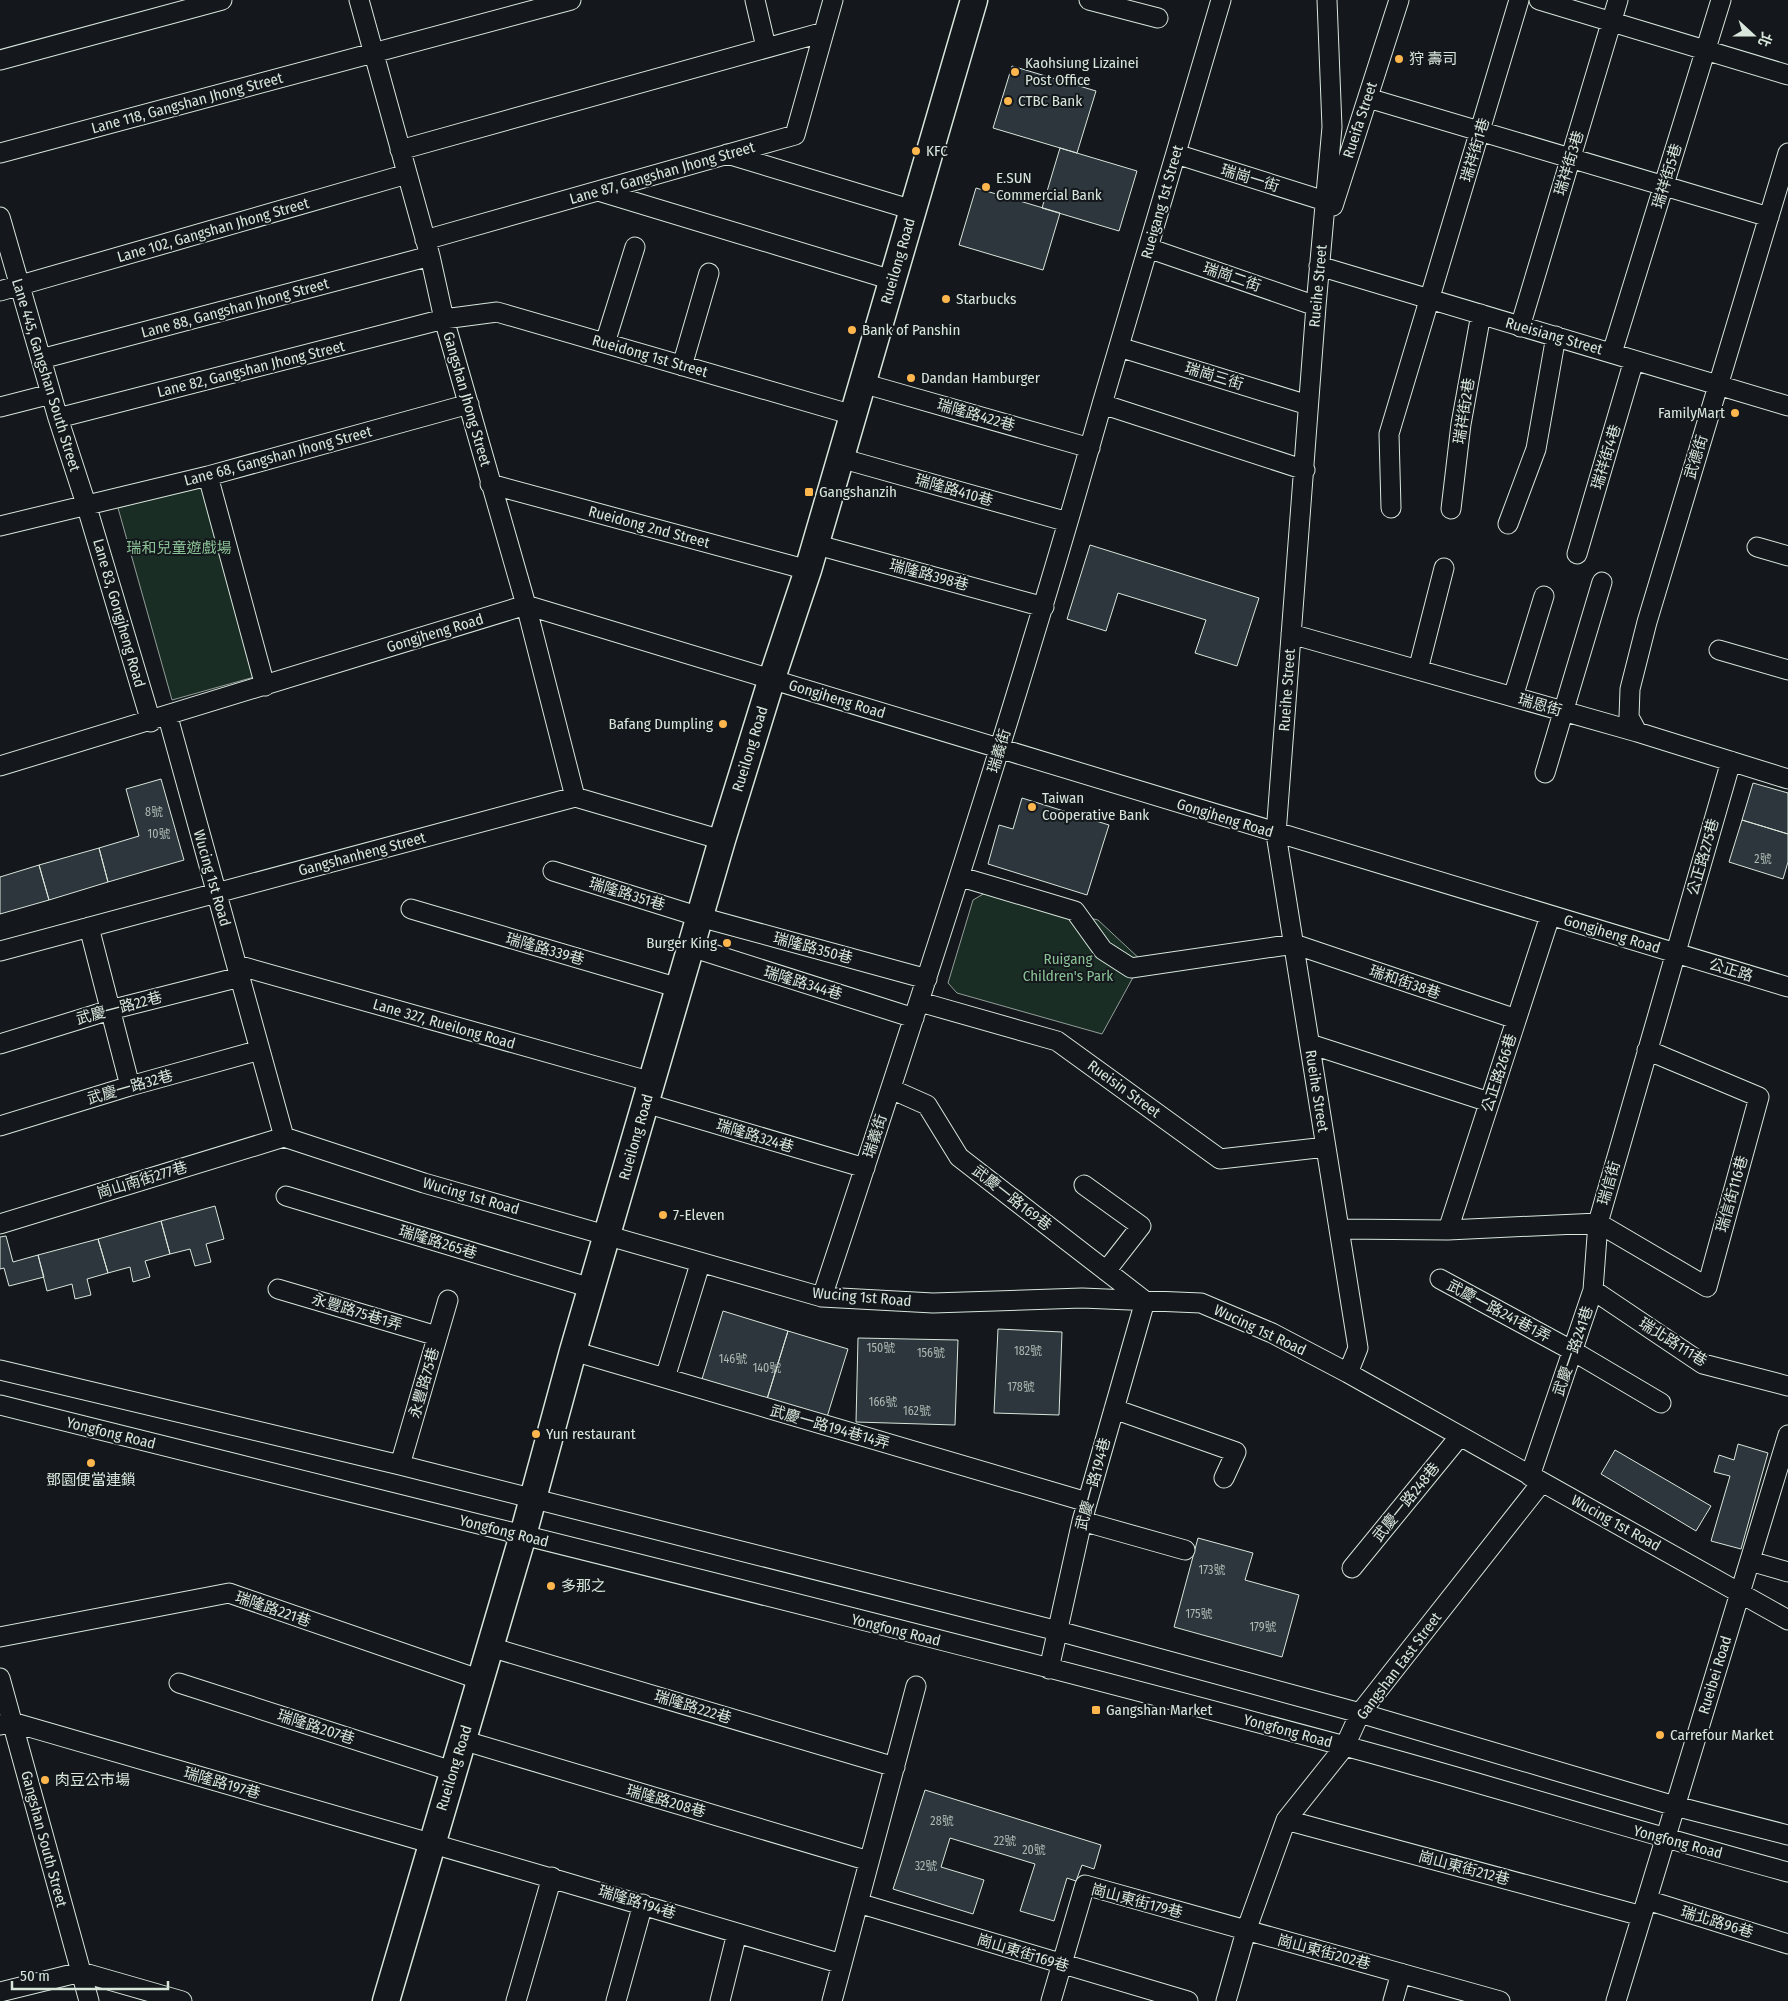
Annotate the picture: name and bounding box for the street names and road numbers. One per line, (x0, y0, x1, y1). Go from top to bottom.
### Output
street label: Lane 118, Gangshan Jhong Street (89, 69, 285, 137)
street label: Rueifa Street (1339, 79, 1381, 160)
street label: 瑞祥街1巷 (1457, 116, 1493, 184)
street label: 瑞祥街3巷 (1551, 128, 1587, 198)
street label: Lane 87, Gangshan Jhong Street (567, 138, 757, 208)
street label: 瑞祥街5巷 (1649, 141, 1685, 211)
street label: Rueigang 1st Street (1137, 143, 1187, 261)
street label: 瑞崗一街 (1219, 161, 1281, 195)
street label: Lane 102, Gangshan Jhong Street (115, 194, 311, 266)
street label: Rueilong Road (877, 216, 919, 306)
street label: Rueihe Street (1305, 244, 1331, 328)
street label: 瑞崗二街 (1201, 259, 1263, 295)
street label: Lane 88, Gangshan Jhong Street (139, 274, 331, 342)
street label: Lane 445, Gangshan South Street (8, 276, 84, 474)
street label: Rueisiang Street (1503, 314, 1605, 358)
street label: Gangshan Jhong Street (439, 330, 495, 468)
street label: Rueidong 1st Street (590, 331, 710, 381)
street label: Lane 82, Gangshan Jhong Street (155, 337, 347, 401)
street label: 瑞崗三街 (1183, 359, 1245, 393)
street label: 瑞祥街2巷 (1450, 377, 1478, 445)
street label: 瑞隆路422巷 (935, 395, 1017, 435)
street label: Lane 68, Gangshan Jhong Street (182, 422, 374, 490)
street label: 瑞祥街4巷 (1588, 422, 1624, 492)
street label: 武德街 (1681, 433, 1711, 481)
street label: 瑞隆路410巷 (913, 470, 995, 510)
street label: Rueidong 2nd Street (586, 502, 712, 552)
street label: Lane 83, Gongjheng Road (89, 537, 149, 689)
street label: 瑞隆路398巷 (887, 556, 971, 594)
street label: Gongjheng Road (384, 610, 486, 656)
street label: Rueihe Street (1275, 648, 1299, 732)
street label: Gongjheng Road (786, 676, 888, 722)
street label: 瑞恩街 (1516, 690, 1564, 720)
street label: Rueilong Road (728, 704, 772, 794)
street label: 瑞義街 (984, 727, 1014, 775)
street label: Gongjheng Road (1174, 795, 1276, 841)
street label: 公正路275巷 (1683, 816, 1723, 898)
street label: Wucing 1st Road (190, 828, 234, 928)
street label: Gangshanheng Street (296, 828, 428, 880)
street label: 瑞隆路351巷 (587, 874, 667, 914)
street label: Gongjheng Road (1561, 911, 1663, 957)
street label: 瑞隆路339巷 (504, 929, 586, 969)
street label: 瑞隆路350巷 (771, 929, 855, 967)
street label: 公正路 (1707, 955, 1755, 985)
street label: 瑞和街38巷 (1367, 961, 1443, 1003)
street label: 瑞隆路344巷 (762, 963, 844, 1003)
street label: 武慶一路22巷 (74, 988, 164, 1028)
street label: Lane 327, Rueilong Road (371, 995, 517, 1053)
street label: 公正路266巷 (1478, 1031, 1520, 1115)
street label: Rueihe Street (1302, 1049, 1332, 1133)
street label: Rueisin Street (1084, 1057, 1164, 1122)
street label: 武慶一路32巷 (85, 1066, 175, 1108)
street label: Rueilong Road (615, 1092, 657, 1182)
street label: 瑞義街 (859, 1112, 891, 1160)
street label: 瑞隆路324巷 (714, 1116, 796, 1156)
street label: 瑞信街116巷 (1712, 1154, 1752, 1234)
street label: 崗山南街277巷 (95, 1158, 189, 1202)
street label: 瑞信街 (1594, 1159, 1624, 1207)
street label: 武慶一路169巷 (969, 1162, 1055, 1234)
street label: Wucing 1st Road (421, 1174, 521, 1218)
street label: 瑞隆路265巷 (397, 1222, 479, 1262)
street label: 武慶一路241巷1弄 (1444, 1276, 1554, 1346)
street label: Wucing 1st Road (812, 1284, 912, 1310)
street label: 永豐路75巷1弄 (310, 1290, 404, 1334)
street label: Wucing 1st Road (1211, 1301, 1309, 1359)
street label: 武慶一路241巷 (1549, 1304, 1597, 1398)
street label: 瑞北路111巷 (1636, 1314, 1710, 1370)
street label: 永豐路75巷 (405, 1346, 443, 1420)
street label: 武慶一路194巷14弄 (768, 1401, 892, 1453)
street label: Yongfong Road (65, 1413, 157, 1453)
street label: 武慶一路194巷 (1072, 1436, 1114, 1532)
street label: 武慶一路248巷 (1369, 1459, 1443, 1545)
street label: Wucing 1st Road (1568, 1491, 1664, 1555)
street label: Yongfong Road (458, 1511, 550, 1551)
street label: 瑞隆路221巷 (233, 1588, 313, 1630)
street label: Gangshan East Street (1353, 1609, 1445, 1723)
street label: Yongfong Road (850, 1610, 942, 1650)
street label: Rueibei Road (1695, 1634, 1735, 1716)
street label: 瑞隆路222巷 (652, 1687, 734, 1727)
street label: 瑞隆路207巷 (275, 1706, 357, 1748)
street label: Yongfong Road (1242, 1710, 1334, 1752)
street label: Rueilong Road (432, 1723, 476, 1813)
street label: 瑞隆路197巷 (182, 1763, 262, 1803)
street label: Gangshan South Street (17, 1769, 71, 1909)
street label: 瑞隆路208巷 (624, 1781, 708, 1821)
street label: Yongfong Road (1632, 1821, 1724, 1863)
street label: 崗山東街212巷 (1416, 1847, 1512, 1889)
street label: 崗山東街179巷 (1089, 1880, 1185, 1922)
street label: 瑞隆路194巷 (596, 1882, 678, 1922)
street label: 瑞北路96巷 (1679, 1902, 1755, 1942)
street label: 崗山東街169巷 (975, 1930, 1071, 1976)
street label: 崗山東街202巷 (1275, 1931, 1373, 1973)

